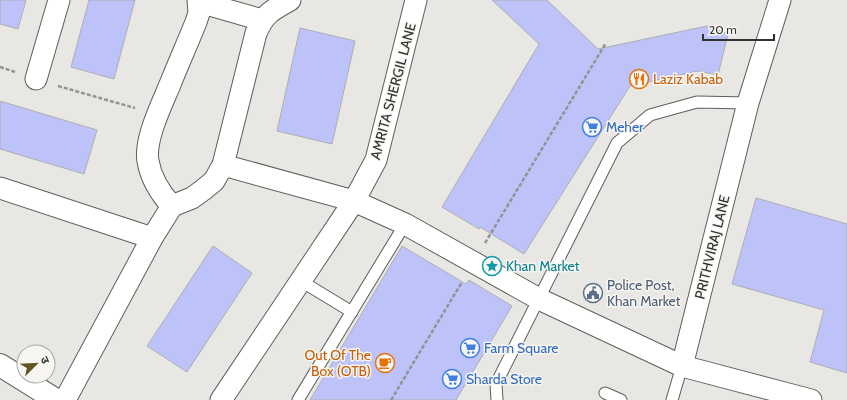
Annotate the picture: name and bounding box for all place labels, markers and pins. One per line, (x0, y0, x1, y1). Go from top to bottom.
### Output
restaurant icon: Laziz Kabab (628, 68, 650, 90)
place label: Laziz Kabab (653, 70, 723, 88)
supermarket icon: Meher (581, 116, 603, 138)
place label: Meher (606, 118, 644, 136)
place icon: Khan Market (481, 255, 503, 277)
place label: Khan Market (506, 257, 580, 275)
place label: Police Post, Khan Market (607, 276, 681, 310)
public building icon: Police Post, Khan Market (582, 282, 604, 304)
supermarket icon: Farm Square (459, 337, 481, 359)
place label: Farm Square (484, 339, 559, 357)
place label: Out Of The Box (OTB) (304, 346, 371, 380)
cafe icon: Out Of The Box (OTB) (374, 352, 396, 374)
supermarket icon: Sharda Store (441, 368, 463, 390)
place label: Sharda Store (466, 370, 542, 388)

